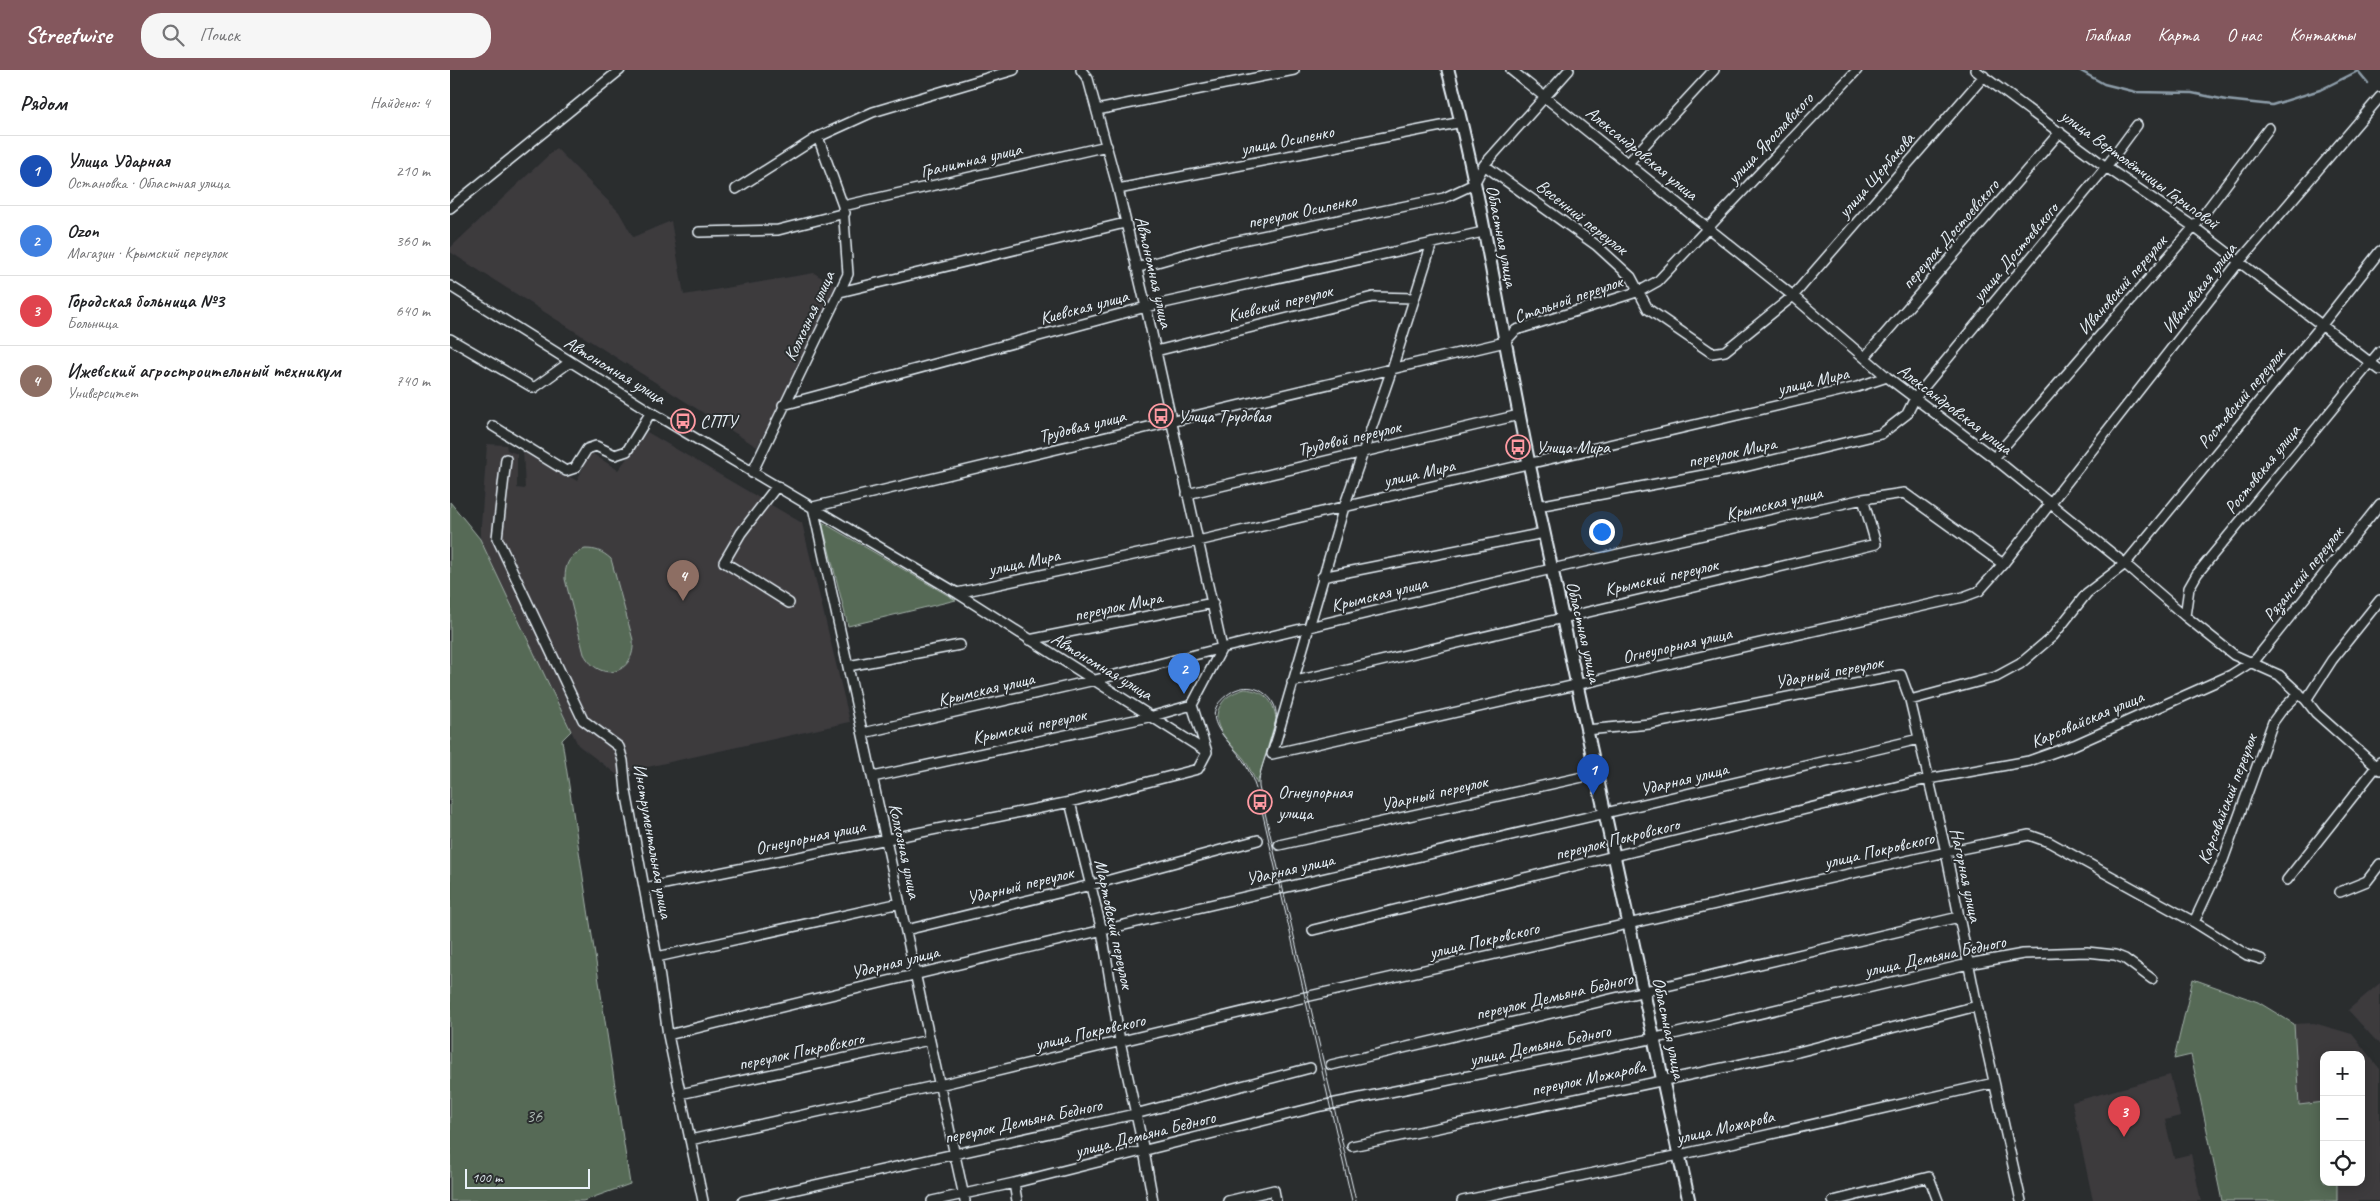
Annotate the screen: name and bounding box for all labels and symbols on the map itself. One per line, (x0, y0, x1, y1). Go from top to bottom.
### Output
street label: улица Ярославского (1721, 87, 1819, 189)
street label: Александровская улица (1582, 101, 1704, 206)
street label: улица Вертолётчицы Гариповой (2056, 104, 2225, 235)
street label: улица Осипенко (1238, 120, 1337, 160)
street label: улица Щербакова (1832, 127, 1920, 223)
street label: Гранитная улица (918, 137, 1025, 182)
street label: переулок Достоевского (1896, 173, 2005, 293)
street label: Весенний переулок (1532, 174, 1634, 261)
street label: Областная улица (1481, 183, 1523, 290)
street label: переулок Осипенко (1246, 188, 1360, 233)
street label: улица Достоевского (1967, 197, 2064, 307)
street label: Автономная улица (1130, 214, 1178, 331)
street label: Ивановский переулок (2073, 229, 2173, 339)
street label: Ивановская улица (2157, 238, 2242, 338)
street label: Колхозная улица (779, 267, 840, 364)
street label: Стальной переулок (1511, 269, 1627, 328)
street label: Киевский переулок (1225, 279, 1337, 327)
street label: Киевская улица (1037, 284, 1132, 329)
street label: Автономная улица (560, 331, 671, 409)
street label: Ростовский переулок (2192, 341, 2291, 453)
street label: Александровская улица (1893, 359, 2018, 460)
street label: улица Мира (1774, 362, 1852, 400)
bus stop icon: Улица Трудовая (1148, 403, 1174, 429)
street label: Трудовая улица (1036, 404, 1129, 447)
place label: Улица Трудовая (1178, 405, 1272, 427)
bus stop icon: СПТУ (670, 408, 696, 434)
place label: СПТУ (700, 410, 740, 432)
street label: Трудовой переулок (1295, 415, 1405, 461)
street label: Ростовская улица (2219, 419, 2305, 518)
street label: переулок Мира (1686, 432, 1780, 472)
bus stop icon: Улица Мира (1505, 434, 1531, 460)
place label: Улица Мира (1536, 436, 1611, 458)
street label: улица Мира (1380, 454, 1458, 492)
street label: Крымская улица (1724, 481, 1826, 525)
your location (1589, 519, 1615, 545)
street label: Рязанский переулок (2258, 520, 2350, 626)
street label: улица Мира (985, 543, 1063, 580)
street label: Крымский переулок (1602, 553, 1722, 601)
pin: 4 (667, 560, 699, 601)
street label: Крымская улица (1329, 571, 1431, 617)
street label: Областная улица (1562, 579, 1607, 686)
street label: переулок Мира (1072, 586, 1166, 626)
street label: Огнеупорная улица (1620, 621, 1735, 668)
street label: Автономная улица (1047, 627, 1158, 705)
street label: Ударный переулок (1774, 650, 1887, 693)
pin: 2 (1168, 653, 1200, 694)
street label: Крымская улица (936, 667, 1038, 711)
street label: Карсовайская улица (2027, 685, 2148, 753)
street label: Крымский переулок (970, 703, 1090, 749)
street label: Карсовайский переулок (2192, 729, 2263, 867)
pin: 1 (1577, 754, 1609, 795)
street label: Ударная улица (1638, 757, 1732, 801)
street label: Инструментальная улица (629, 762, 678, 922)
street label: Ударный переулок (1379, 770, 1492, 816)
place label: Огнеупорная улица (1277, 781, 1353, 824)
bus stop icon: Огнеупорная улица (1247, 789, 1273, 815)
street label: Колхозная улица (884, 801, 926, 902)
street label: переулок Покровского (1553, 813, 1683, 865)
street label: Огнеупорная улица (753, 814, 868, 859)
street label: улица Покровского (1821, 826, 1938, 874)
street label: Нагорная улица (1945, 826, 1987, 925)
street label: Ударная улица (1244, 848, 1338, 890)
street label: Мартовский переулок (1090, 857, 1139, 993)
street label: Ударный переулок (965, 861, 1078, 909)
street label: улица Покровского (1426, 916, 1543, 964)
street label: улица Демьяна Бедного (1861, 930, 2009, 982)
street label: Ударная улица (849, 940, 943, 984)
street label: переулок Демьяна Бедного (1473, 967, 1636, 1025)
street label: Областная улица (1648, 975, 1691, 1082)
street label: улица Покровского (1032, 1008, 1149, 1056)
street label: улица Демьяна Бедного (1466, 1019, 1614, 1071)
street label: переулок Покровского (736, 1027, 867, 1075)
street label: переулок Можарова (1529, 1055, 1649, 1101)
street label: переулок Демьяна Бедного (942, 1093, 1105, 1148)
pin: 3 (2108, 1096, 2140, 1137)
park label: 36 (526, 1105, 543, 1127)
street label: улица Можарова (1673, 1105, 1777, 1149)
street label: улица Демьяна Бедного (1072, 1106, 1219, 1162)
scale bar (465, 1166, 590, 1189)

